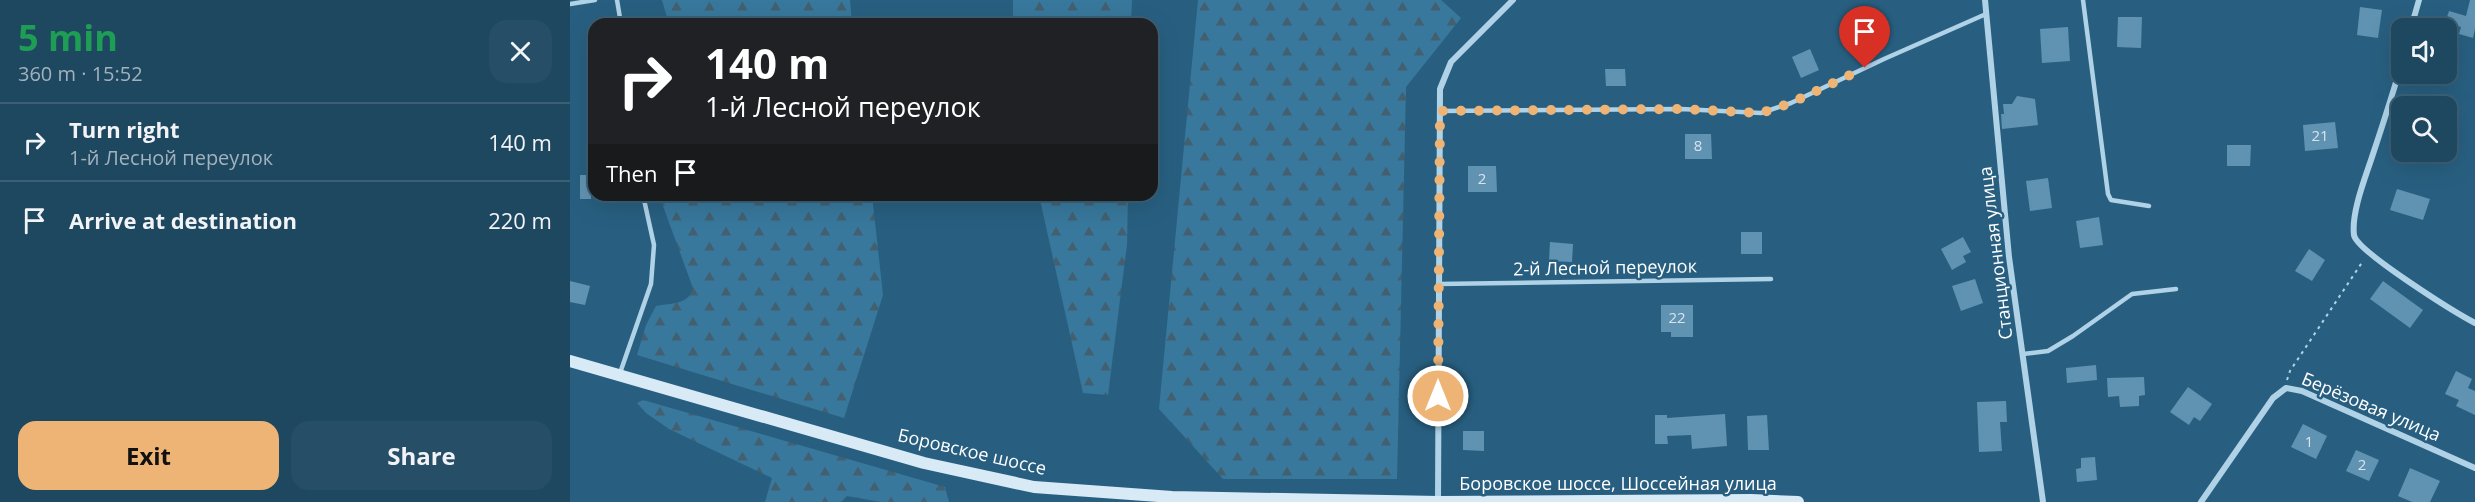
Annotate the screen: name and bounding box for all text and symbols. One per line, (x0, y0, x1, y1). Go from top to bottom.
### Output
pin (1839, 6, 1890, 68)
text: 5 min (18, 13, 118, 62)
icon: arrive (1848, 15, 1881, 48)
map controls (2391, 18, 2457, 162)
button: sound (2391, 18, 2457, 84)
button: close (489, 20, 552, 83)
text: 140 m (705, 34, 829, 91)
icon: right (606, 42, 684, 120)
text: 360 m · 15:52 (18, 60, 143, 87)
text: 1-й Лесной переулок (705, 88, 981, 125)
button: search (2391, 96, 2457, 162)
text: Turn right (69, 114, 180, 144)
house number: 21 (2311, 125, 2329, 145)
icon: right (18, 126, 51, 159)
text: 140 m (488, 127, 552, 157)
house number: 8 (1694, 135, 1702, 155)
text: 1-й Лесной переулок (69, 144, 273, 171)
icon: arrive (669, 156, 702, 189)
text: Then (606, 158, 657, 188)
street label: Станционная улица (1972, 165, 2018, 341)
house number: 2 (1478, 168, 1486, 188)
icon: arrive (18, 204, 51, 237)
text: Arrive at destination (69, 205, 297, 235)
text: 220 m (488, 205, 552, 235)
street label: 2-й Лесной переулок (1513, 253, 1698, 281)
house number: 22 (1668, 307, 1686, 327)
position arrow (1406, 364, 1470, 428)
street label: Берёзовая улица (2298, 366, 2445, 446)
button: Exit (18, 421, 279, 490)
button: Share (291, 421, 552, 490)
street label: Боровское шоссе (896, 422, 1049, 480)
house number: 1 (2305, 431, 2313, 451)
house number: 2 (2358, 454, 2366, 474)
street label: Боровское шоссе, Шоссейная улица (1459, 471, 1777, 495)

